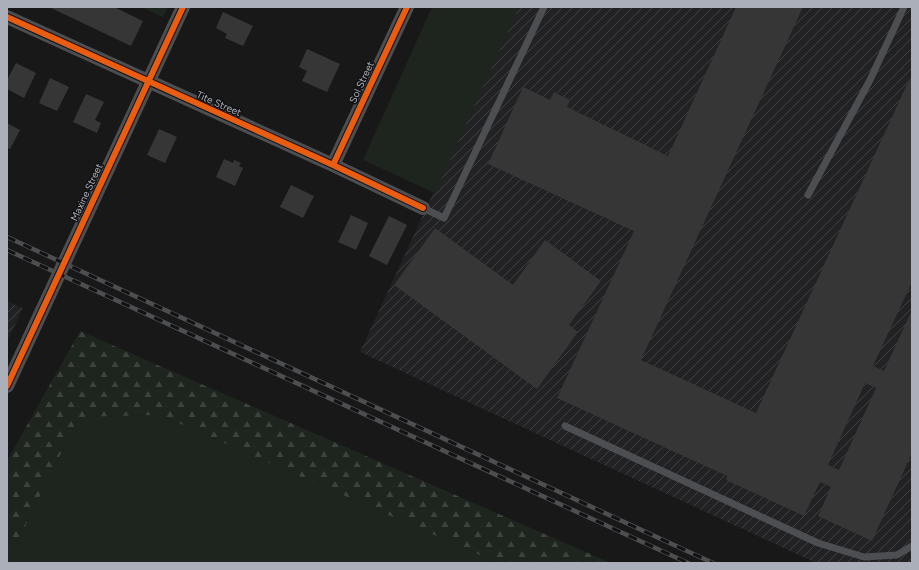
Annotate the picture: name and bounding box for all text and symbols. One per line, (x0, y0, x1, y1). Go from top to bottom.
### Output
street label: Sol Street (346, 59, 377, 105)
street label: Tite Street (194, 88, 243, 119)
street label: Maxine Street (67, 161, 106, 223)

